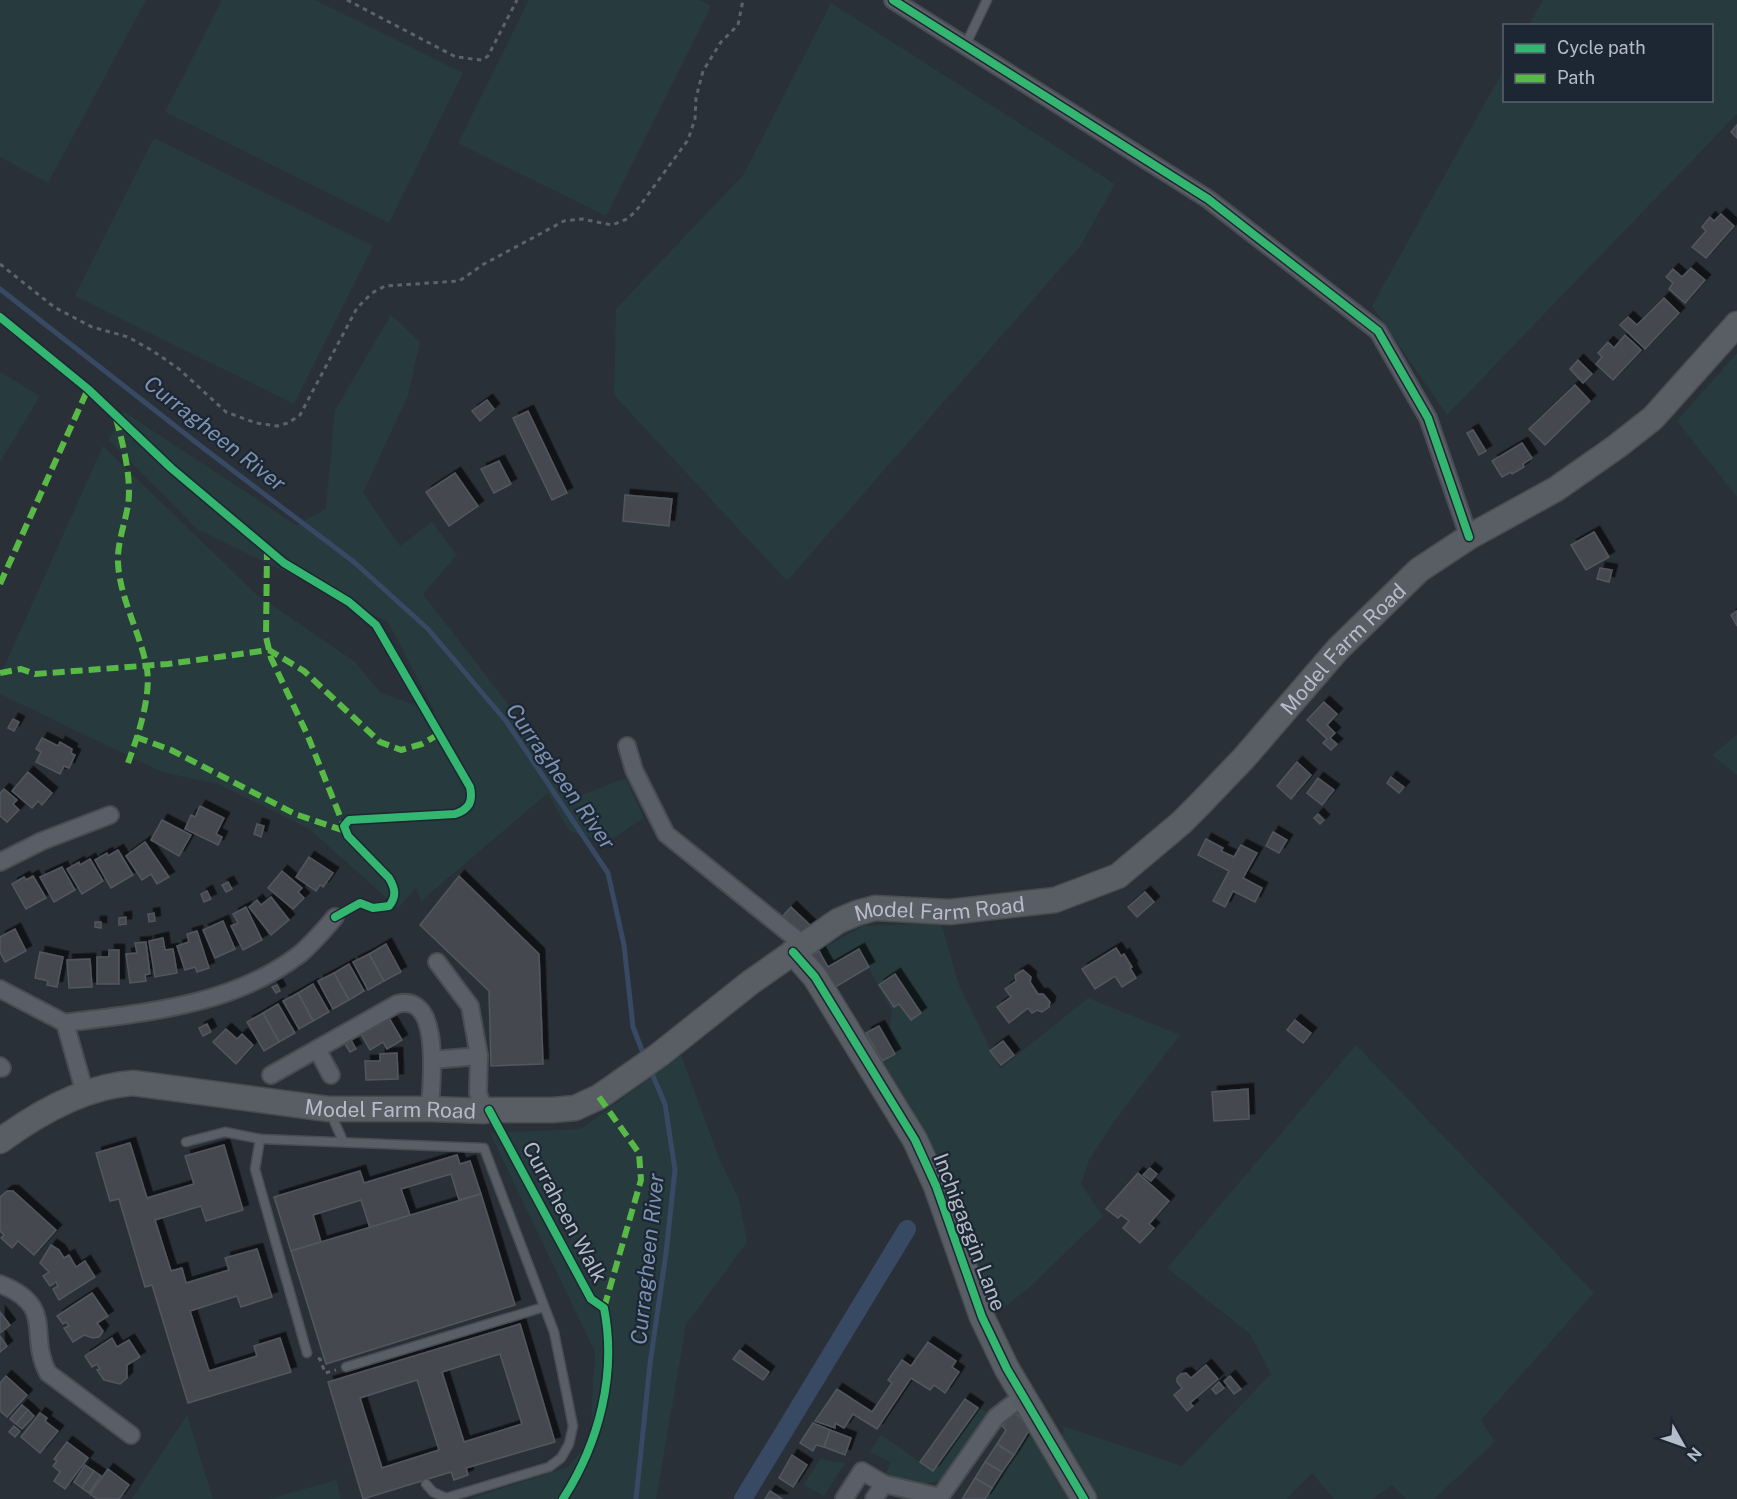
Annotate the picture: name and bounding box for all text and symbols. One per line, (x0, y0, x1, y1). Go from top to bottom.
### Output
legend (1503, 24, 1713, 102)
text: Cycle path (1557, 37, 1646, 58)
text: Path (1557, 67, 1595, 88)
water label: Curragheen River (139, 370, 291, 497)
street label: Model Farm Road (1275, 578, 1411, 719)
water label: Curragheen River (501, 698, 621, 855)
street label: Model Farm Road (851, 891, 1026, 926)
street label: Model Farm Road (303, 1094, 476, 1123)
street label: Curraheen Walk (517, 1137, 613, 1287)
street label: Inchigaggin Lane (928, 1150, 1012, 1314)
water label: Curragheen River (625, 1171, 669, 1346)
north arrow (1653, 1415, 1713, 1475)
text: N (1683, 1443, 1705, 1465)

